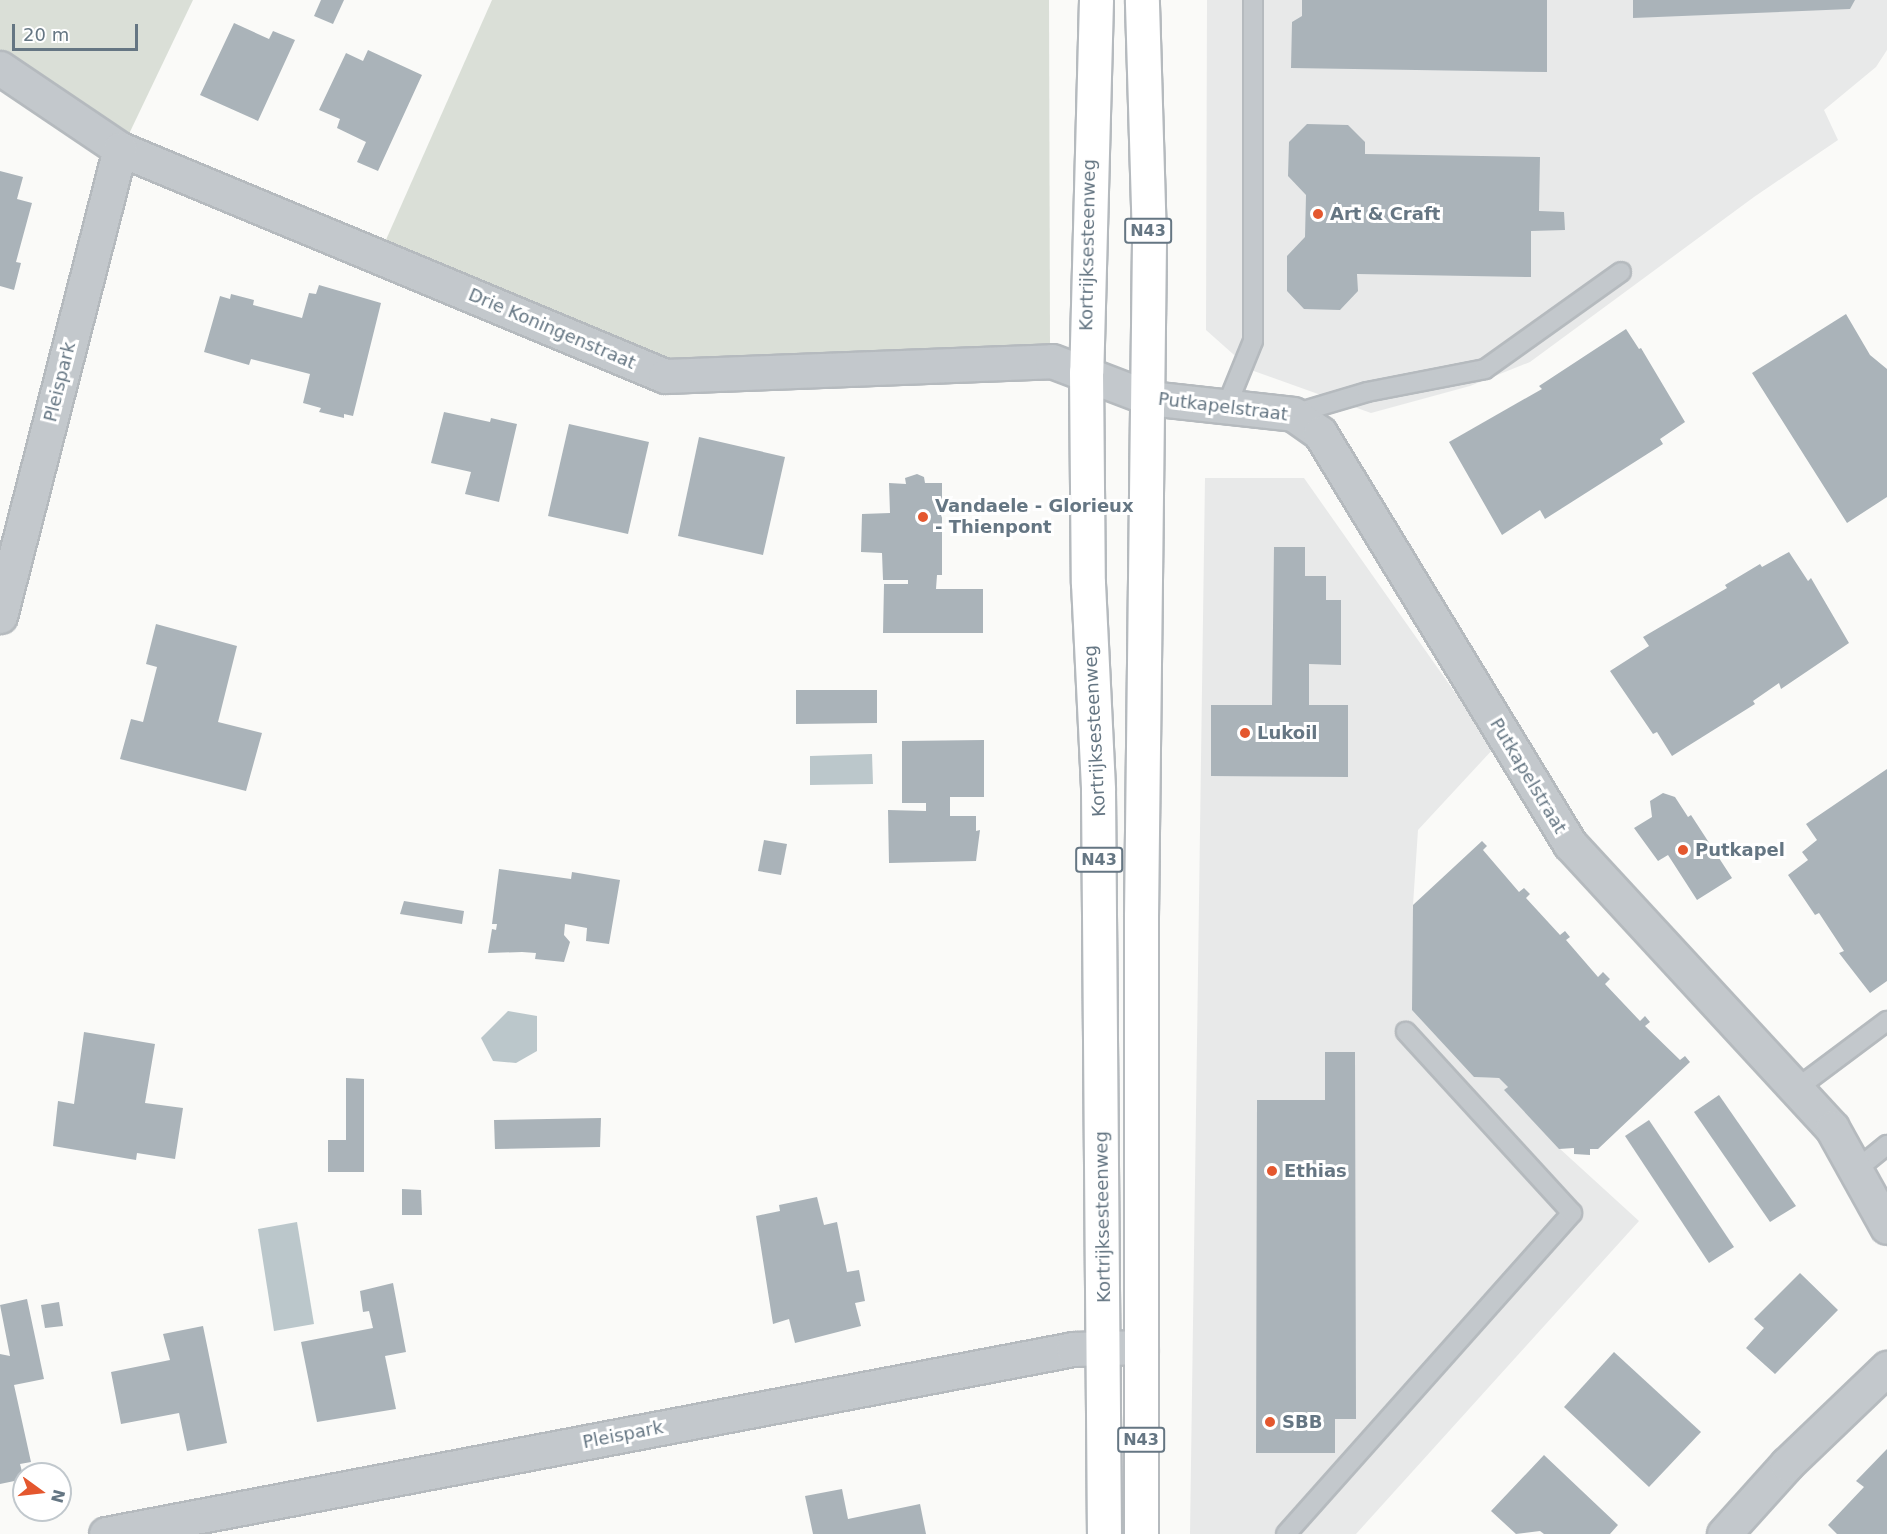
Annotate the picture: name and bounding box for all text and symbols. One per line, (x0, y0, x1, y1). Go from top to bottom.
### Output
scale bar (15, 12, 141, 50)
text: 20 m (23, 24, 69, 45)
street label: Kortrijksesteenweg (1076, 159, 1100, 331)
place label: Art & Craft (1330, 203, 1440, 225)
marker: Art & Craft (1311, 207, 1325, 221)
road number: N43 (1124, 218, 1172, 244)
street label: Drie Koningenstraat (465, 284, 639, 374)
street label: Pleispark (40, 340, 80, 424)
street label: Putkapelstraat (1157, 388, 1289, 426)
place label: Vandaele - Glorieux - Thienpont (935, 496, 1134, 538)
marker: Vandaele - Glorieux - Thienpont (916, 510, 930, 524)
street label: Kortrijksesteenweg (1080, 645, 1110, 817)
street label: Putkapelstraat (1485, 714, 1571, 838)
place label: Lukoil (1257, 722, 1317, 744)
marker: Lukoil (1238, 726, 1252, 740)
place label: Putkapel (1695, 839, 1785, 861)
marker: Putkapel (1676, 843, 1690, 857)
road number: N43 (1075, 847, 1123, 873)
street label: Kortrijksesteenweg (1091, 1131, 1115, 1303)
place label: Ethias (1284, 1160, 1347, 1182)
marker: Ethias (1265, 1164, 1279, 1178)
place label: SBB (1282, 1411, 1322, 1433)
marker: SBB (1263, 1415, 1277, 1429)
street label: Pleispark (581, 1417, 665, 1453)
road number: N43 (1117, 1427, 1165, 1453)
north arrow (12, 1462, 72, 1522)
text: N (47, 1487, 69, 1505)

